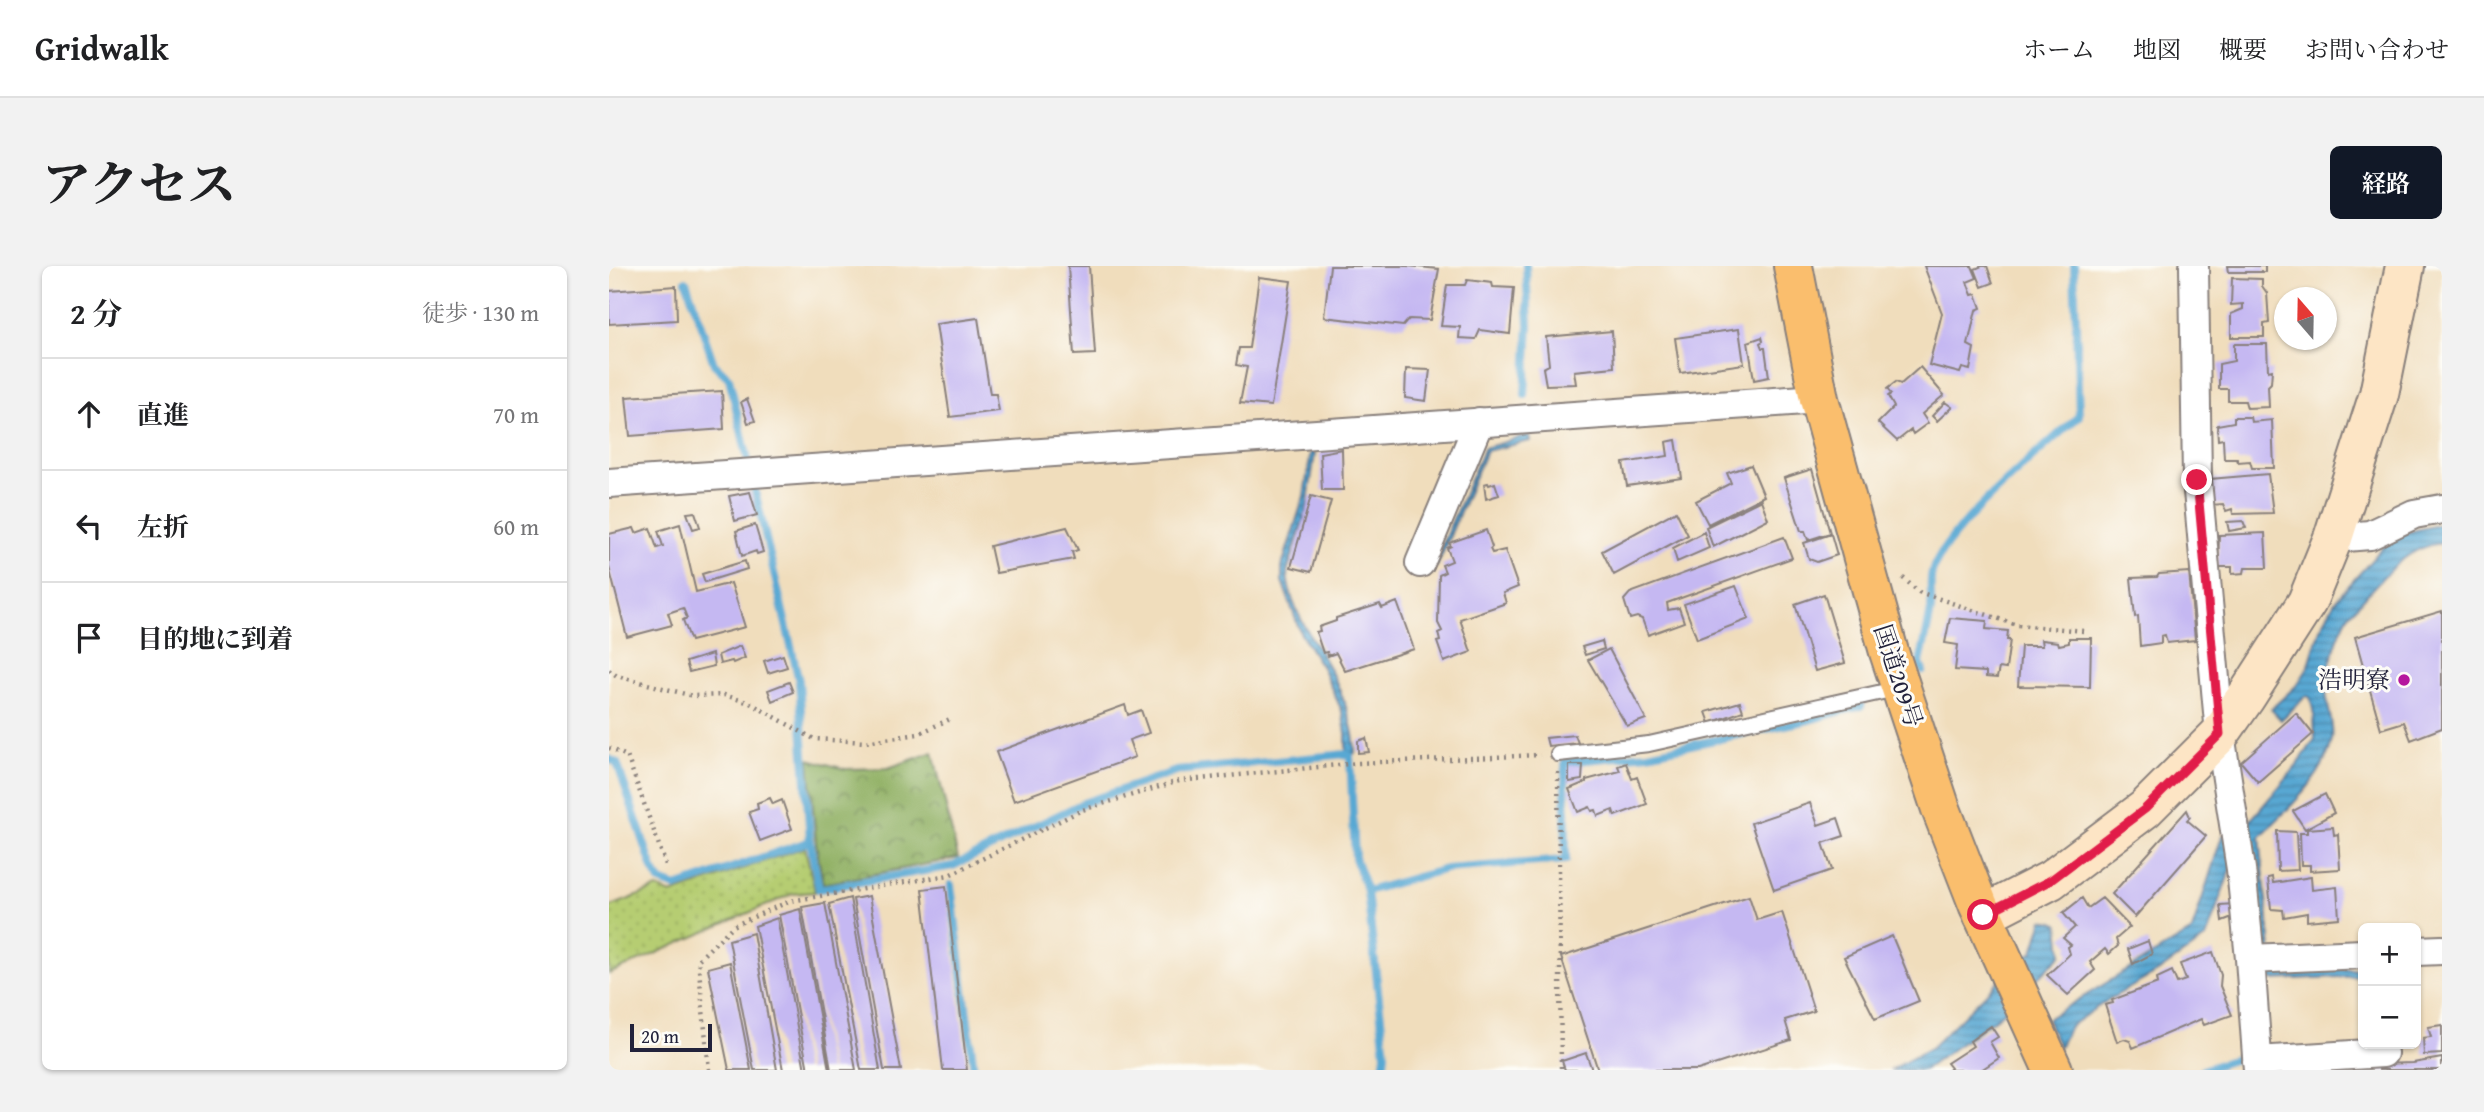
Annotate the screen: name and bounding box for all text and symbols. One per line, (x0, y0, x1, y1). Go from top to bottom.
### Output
text: Gridwalk (35, 24, 169, 72)
text: ホーム (2023, 32, 2095, 67)
text: 地図 (2133, 32, 2181, 67)
text: 概要 (2219, 32, 2267, 67)
text: お問い合わせ (2305, 32, 2449, 67)
button: 経路 (2330, 146, 2442, 219)
text: アクセス (42, 147, 237, 219)
north arrow (2274, 287, 2337, 350)
text: 2 分 (70, 291, 122, 335)
text: 徒歩 · 130 m (422, 296, 539, 329)
icon: ahead (70, 395, 108, 433)
text: 直進 (137, 395, 189, 434)
text: 70 m (493, 398, 539, 431)
route end (2181, 464, 2212, 495)
icon: left (70, 507, 108, 545)
text: 左折 (137, 507, 189, 546)
text: 60 m (493, 510, 539, 543)
icon: arrive (70, 619, 108, 657)
text: 目的地に到着 (137, 619, 293, 658)
street label: 国道209号 (1865, 620, 1932, 732)
place label: 浩明寮 (2318, 662, 2390, 697)
marker: 浩明寮 (2396, 672, 2412, 688)
route start (1967, 899, 1998, 930)
map controls (2358, 923, 2421, 1049)
button: + (2358, 923, 2421, 986)
button: − (2358, 986, 2421, 1049)
scale bar (630, 1021, 712, 1053)
text: 20 m (641, 1022, 679, 1050)

